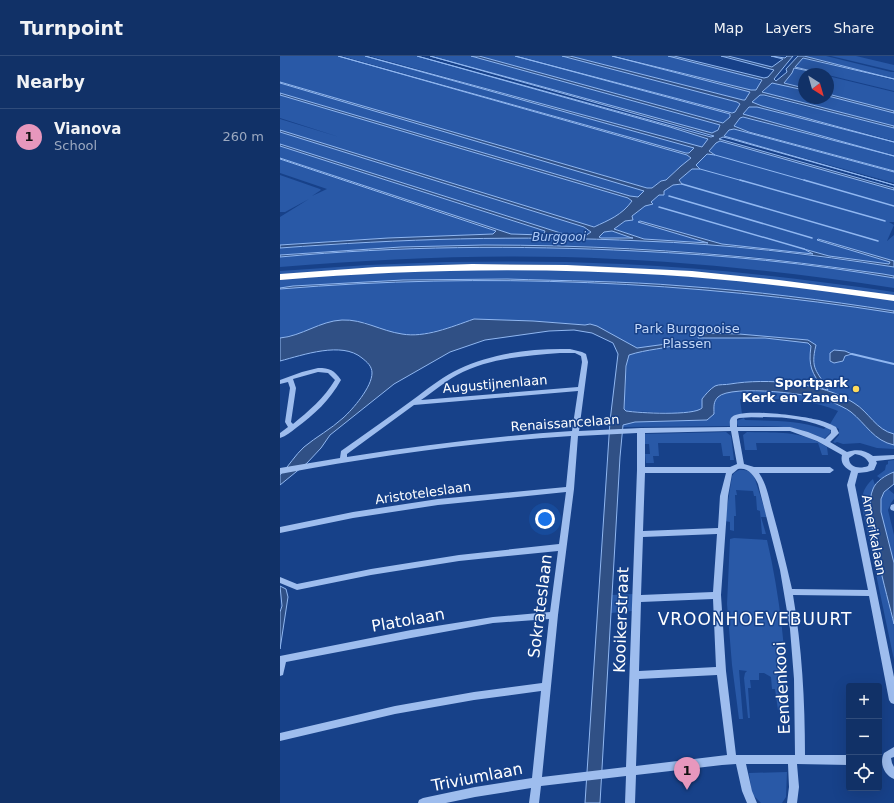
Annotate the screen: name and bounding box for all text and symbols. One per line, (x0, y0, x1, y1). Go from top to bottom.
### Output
text: Turnpoint (20, 17, 123, 39)
text: Map (714, 20, 743, 36)
text: Layers (765, 20, 812, 36)
text: Share (834, 20, 874, 36)
north arrow (798, 68, 834, 104)
text: Nearby (16, 72, 85, 92)
text: Vianova (54, 120, 122, 138)
text: 1 (24, 129, 34, 144)
text: 260 m (222, 129, 264, 144)
text: School (54, 138, 97, 153)
water label: Burggooi (532, 230, 587, 244)
park label: Park Burggooise Plassen (634, 321, 740, 351)
street label: Augustijnenlaan (442, 372, 548, 396)
place label: Sportpark Kerk en Zanen (742, 375, 848, 405)
marker: Sportpark Kerk en Zanen (851, 384, 861, 394)
street label: Renaissancelaan (510, 412, 620, 434)
street label: Aristoteleslaan (374, 479, 472, 507)
street label: Amerikalaan (859, 494, 889, 576)
your location (535, 509, 555, 529)
street label: Sokrateslaan (524, 553, 556, 659)
street label: Kooikerstraat (610, 567, 632, 673)
street label: Platolaan (370, 604, 446, 636)
district label: VROONHOEVEBUURT (658, 609, 852, 629)
street label: Eendenkooi (770, 641, 794, 735)
map controls (846, 683, 882, 791)
button: + (846, 683, 882, 719)
button: − (846, 719, 882, 755)
button: locate (846, 755, 882, 791)
pin: 1 (674, 757, 700, 790)
street label: Triviumlaan (429, 759, 524, 795)

